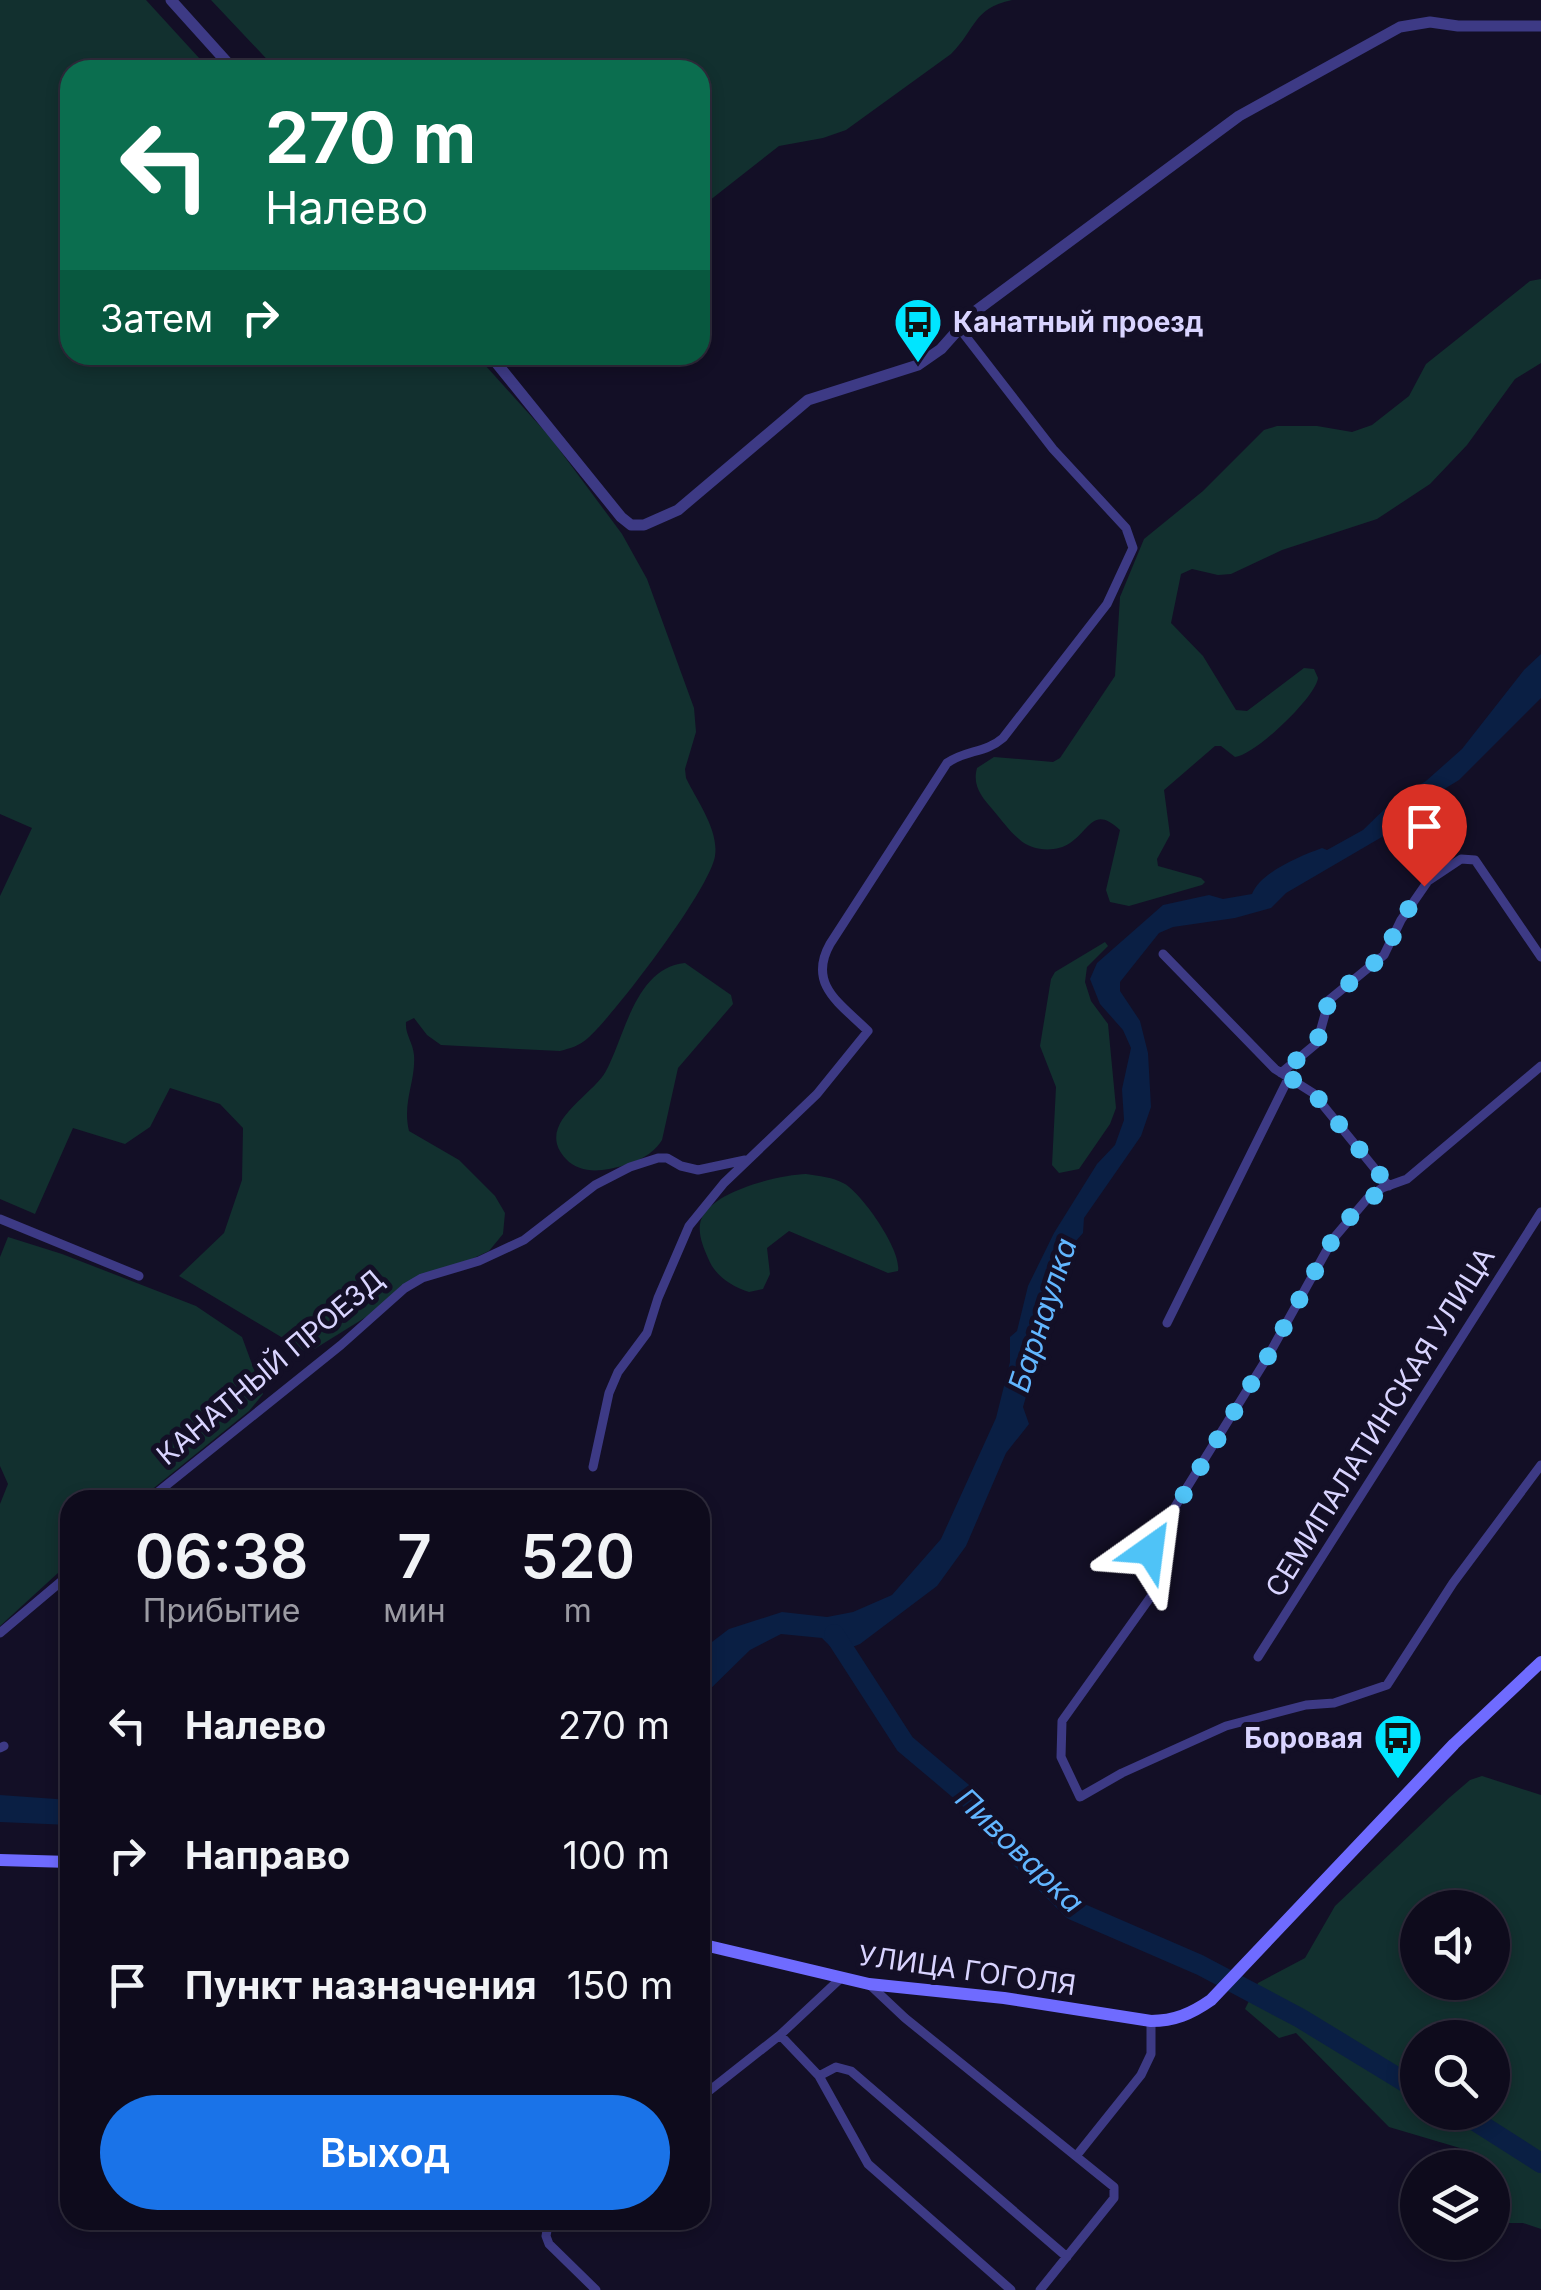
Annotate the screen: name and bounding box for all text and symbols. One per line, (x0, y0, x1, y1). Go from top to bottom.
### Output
text: 270 m (265, 95, 476, 180)
icon: left (100, 100, 230, 230)
text: Налево (265, 180, 428, 235)
icon: right (233, 290, 288, 345)
text: Затем (100, 295, 213, 341)
bus stop icon: Канатный проезд (892, 296, 944, 364)
place label: Канатный проезд (953, 305, 1204, 339)
pin (1382, 784, 1467, 887)
icon: arrive (1397, 799, 1452, 854)
water label: Барнаулка (1000, 1234, 1084, 1396)
street label: СЕМИПАЛАТИНСКАЯ УЛИЦА (1258, 1241, 1502, 1603)
street label: КАНАТНЫЙ ПРОЕЗД (149, 1261, 390, 1472)
position arrow (1098, 1498, 1202, 1602)
text: 06:38 (135, 1520, 308, 1592)
text: 7 (397, 1520, 432, 1592)
text: 520 (521, 1520, 635, 1592)
text: Прибытие (143, 1591, 301, 1630)
text: мин (383, 1591, 446, 1630)
text: m (564, 1591, 592, 1630)
icon: left (100, 1698, 155, 1753)
text: Налево (185, 1702, 326, 1748)
text: 270 m (558, 1702, 670, 1748)
bus stop icon: Боровая (1372, 1712, 1424, 1780)
place label: Боровая (1244, 1721, 1363, 1755)
water label: Пивоварка (949, 1780, 1091, 1920)
icon: right (100, 1828, 155, 1883)
text: Направо (185, 1832, 350, 1878)
text: 100 m (563, 1832, 670, 1878)
map controls (1400, 1890, 1510, 2260)
button: sound (1400, 1890, 1510, 2000)
street label: УЛИЦА ГОГОЛЯ (856, 1938, 1078, 2002)
icon: arrive (100, 1958, 155, 2013)
text: Пункт назначения (185, 1962, 537, 2008)
text: 150 m (567, 1962, 673, 2008)
button: search (1400, 2020, 1510, 2130)
button: Выход (100, 2095, 670, 2210)
button: layers (1400, 2150, 1510, 2260)

